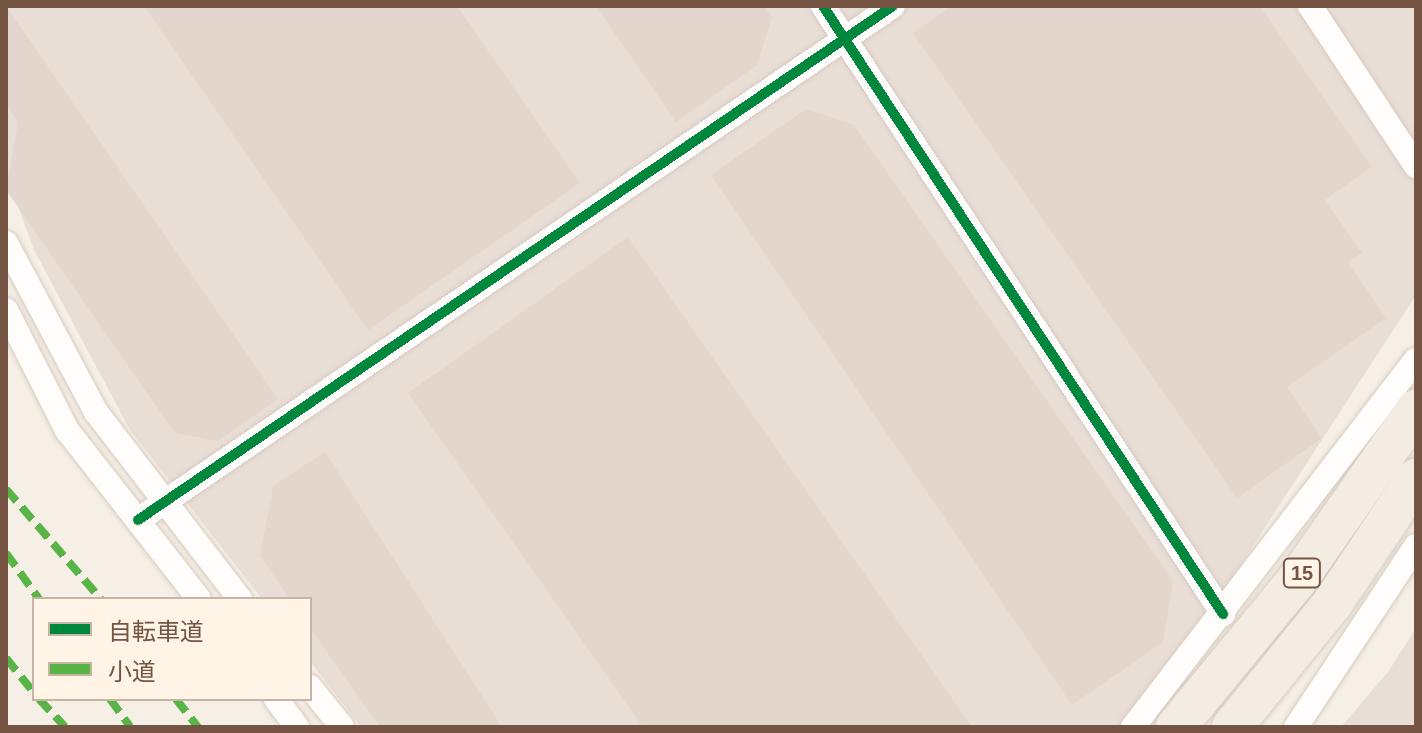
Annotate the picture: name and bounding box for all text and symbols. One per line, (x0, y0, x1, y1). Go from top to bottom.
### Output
road number: 15 (1282, 557, 1322, 589)
legend (32, 597, 312, 701)
text: 自転車道 (108, 618, 204, 645)
text: 小道 (108, 658, 156, 685)

